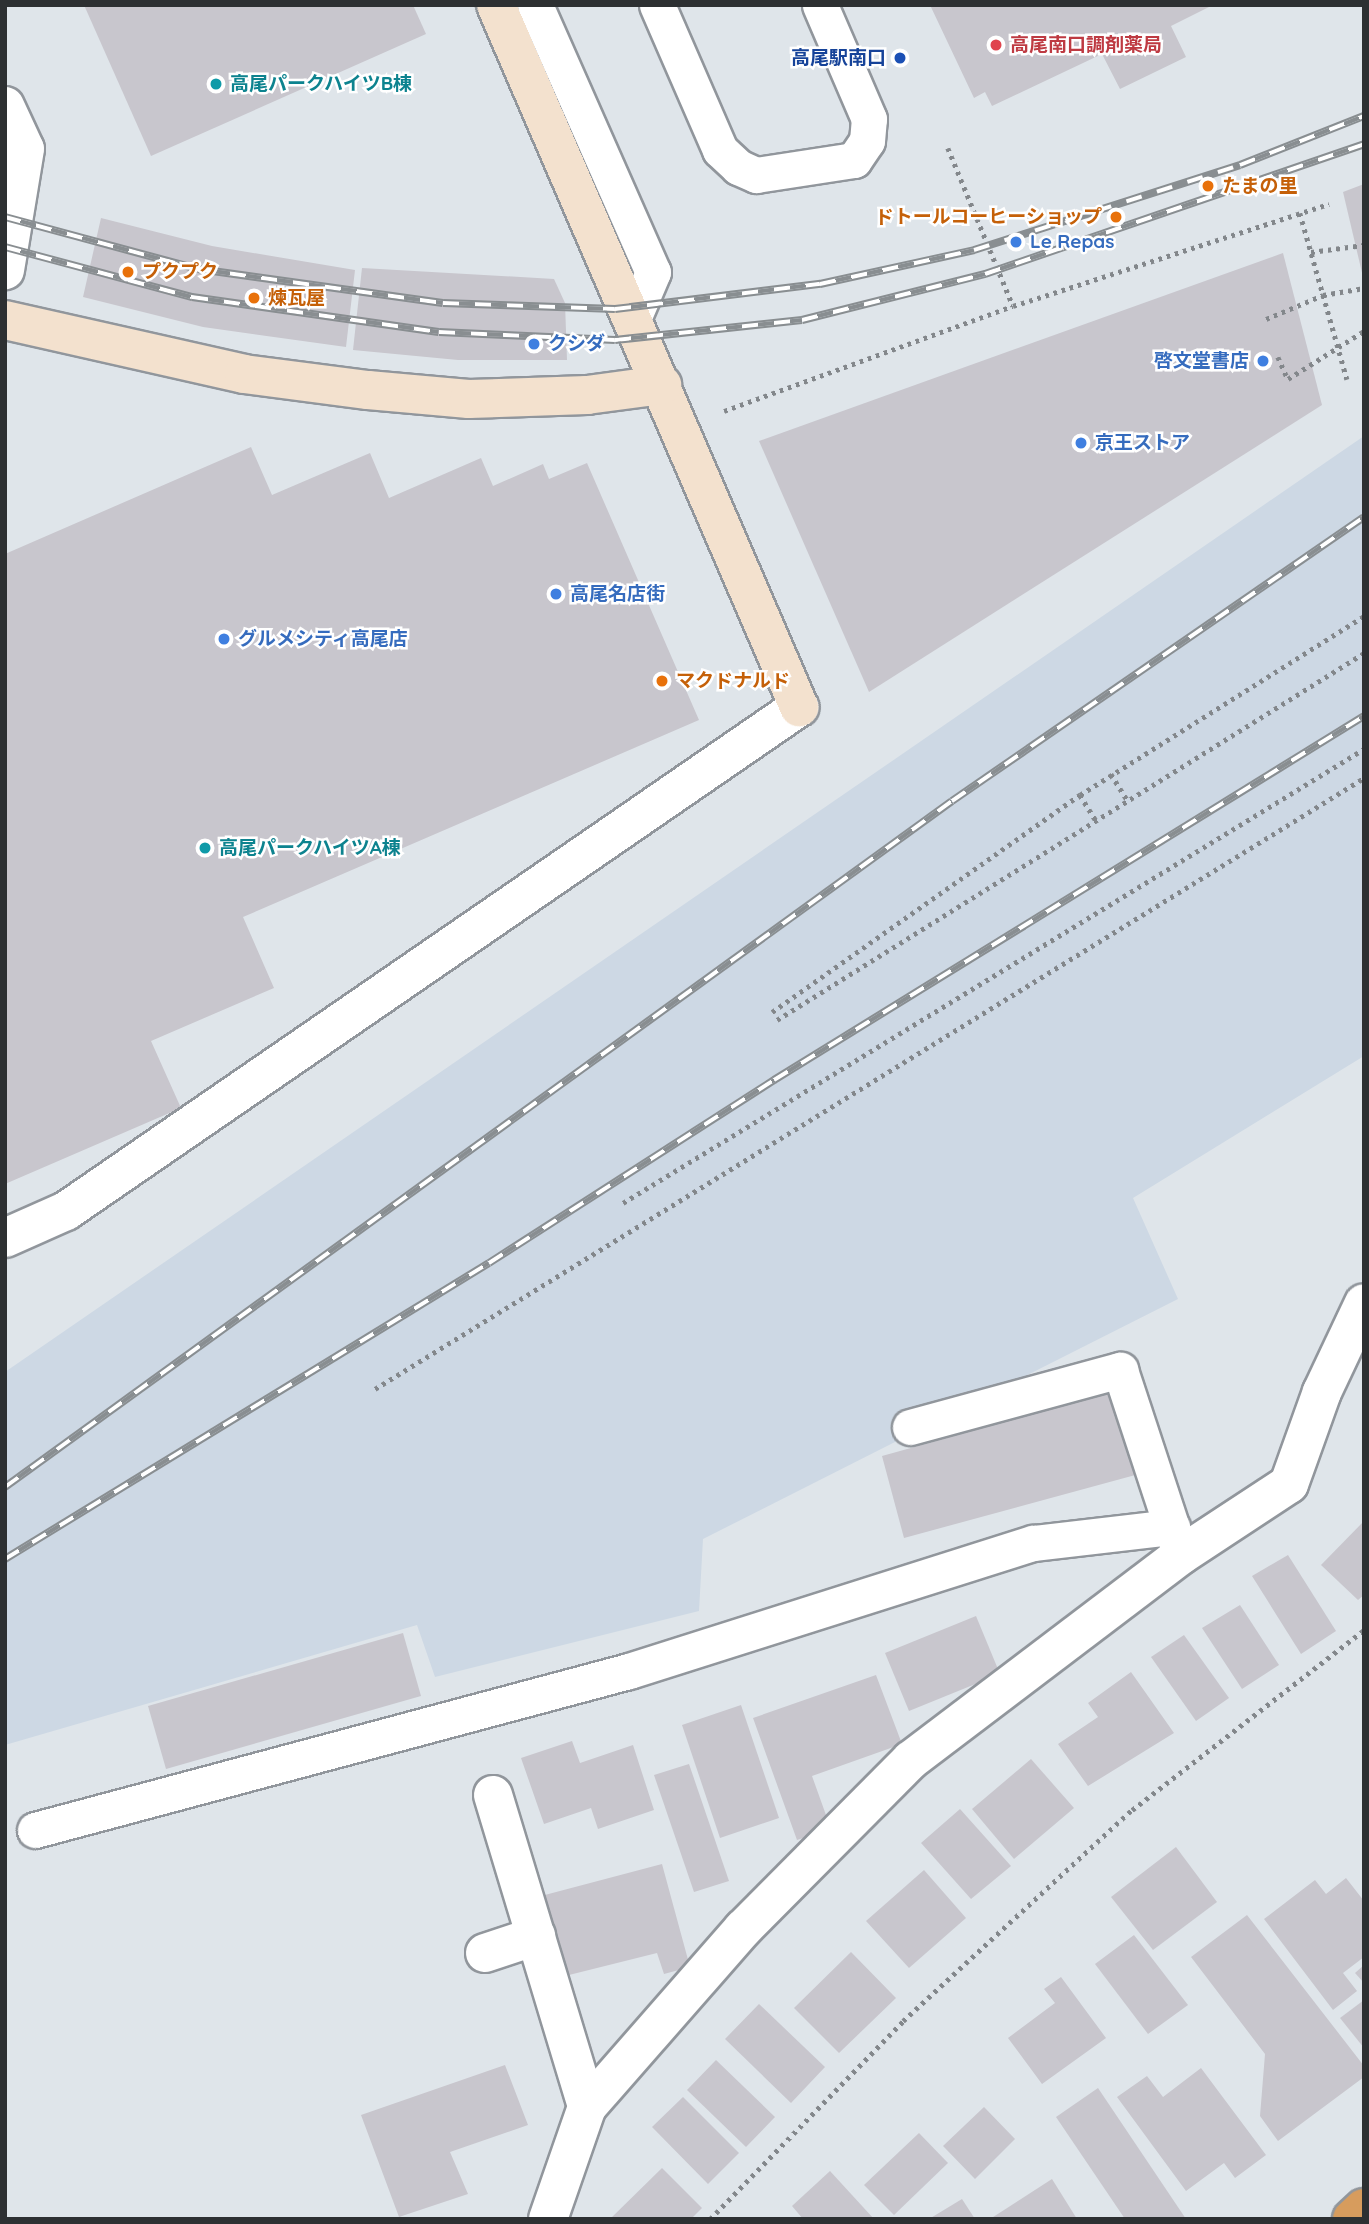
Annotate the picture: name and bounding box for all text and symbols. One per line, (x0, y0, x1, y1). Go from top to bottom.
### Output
place label: 高尾南口調剤薬局 (1010, 34, 1162, 56)
marker: 高尾南口調剤薬局 (988, 37, 1004, 53)
place label: 高尾駅南口 (791, 47, 886, 69)
marker: 高尾駅南口 (892, 50, 908, 66)
place label: 高尾パークハイツB棟 (230, 73, 413, 95)
marker: 高尾パークハイツB棟 (208, 76, 224, 92)
place label: たまの里 (1222, 175, 1298, 197)
marker: たまの里 (1200, 178, 1216, 194)
place label: ドトールコーヒーショップ (874, 206, 1102, 228)
marker: ドトールコーヒーショップ (1108, 209, 1124, 225)
place label: Le Repas (1030, 231, 1114, 253)
marker: Le Repas (1008, 234, 1024, 250)
place label: プクプク (142, 261, 218, 283)
marker: プクプク (120, 264, 136, 280)
place label: 煉瓦屋 (268, 287, 325, 309)
marker: 煉瓦屋 (246, 290, 262, 306)
place label: クシダ (548, 333, 605, 355)
marker: クシダ (526, 336, 542, 352)
place label: 啓文堂書店 (1154, 350, 1249, 372)
marker: 啓文堂書店 (1255, 353, 1271, 369)
place label: 京王ストア (1095, 432, 1190, 454)
marker: 京王ストア (1073, 435, 1089, 451)
place label: 高尾名店街 (570, 583, 665, 605)
marker: 高尾名店街 (548, 586, 564, 602)
place label: グルメシティ高尾店 (238, 628, 409, 650)
marker: グルメシティ高尾店 (216, 631, 232, 647)
place label: マクドナルド (676, 670, 790, 692)
marker: マクドナルド (654, 673, 670, 689)
place label: 高尾パークハイツA棟 (219, 837, 402, 859)
marker: 高尾パークハイツA棟 (197, 840, 213, 856)

